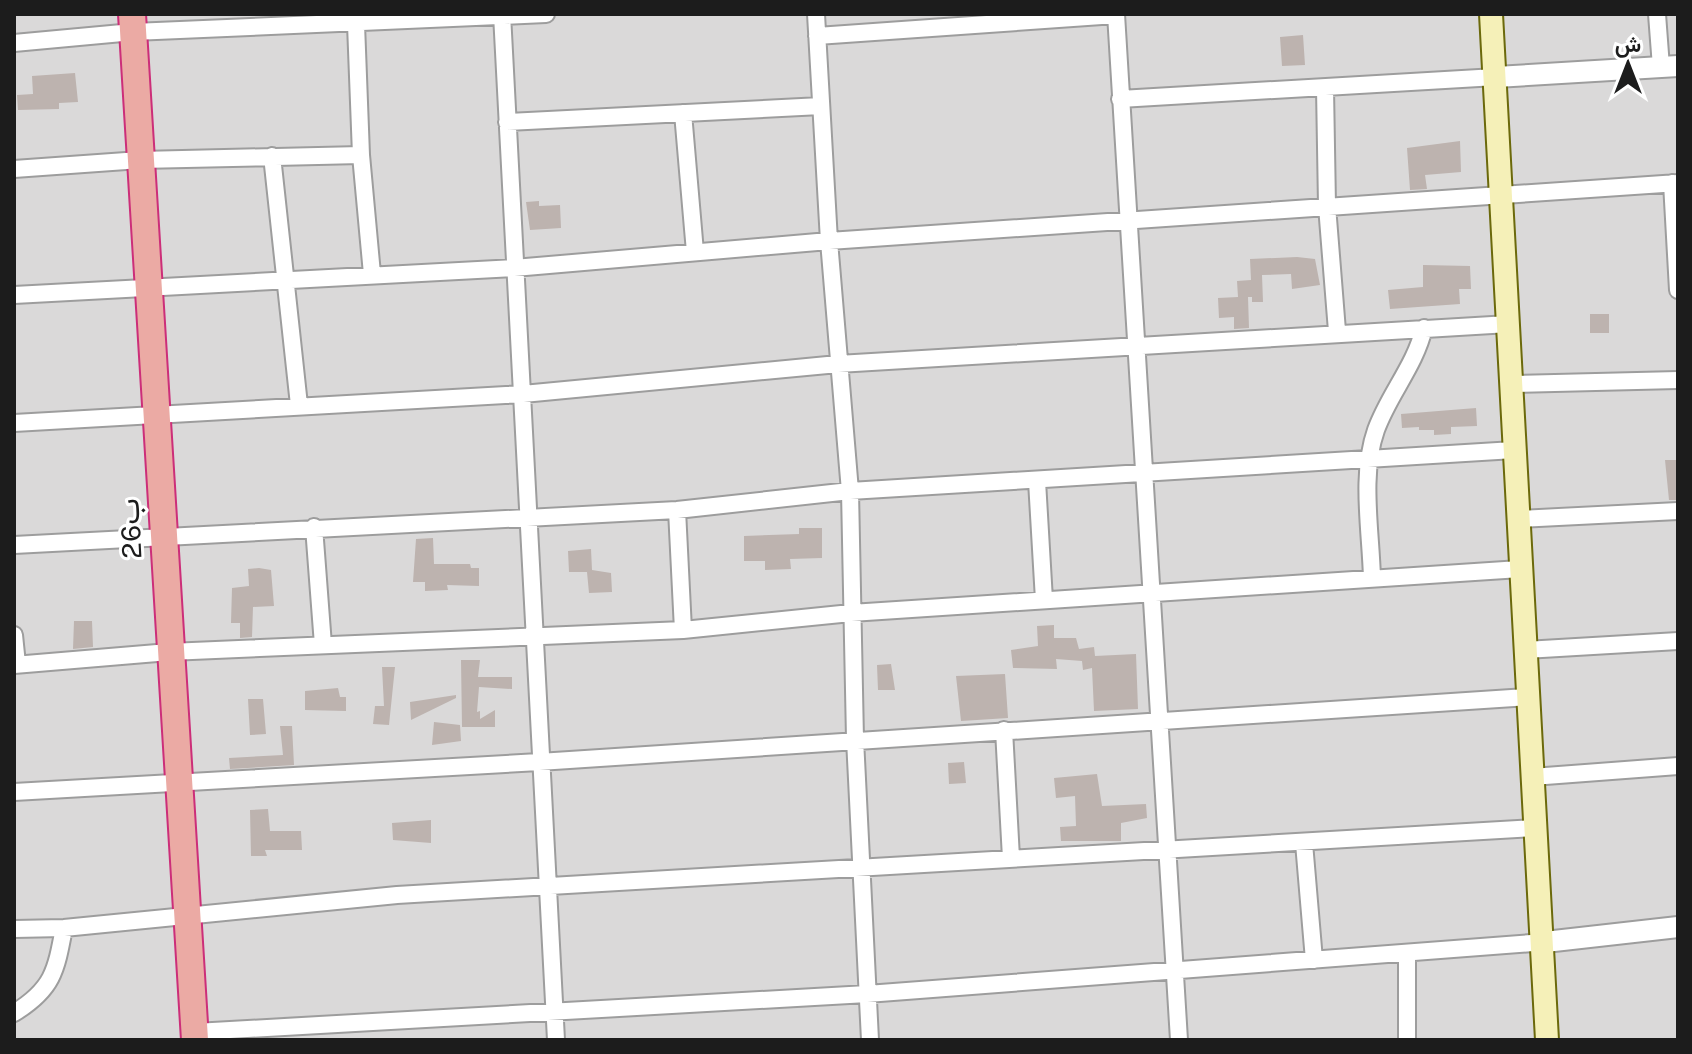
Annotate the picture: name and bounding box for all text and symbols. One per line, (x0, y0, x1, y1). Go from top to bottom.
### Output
north arrow (1588, 24, 1668, 104)
text: ش (1615, 32, 1641, 58)
street label: 26ب (110, 498, 150, 560)

